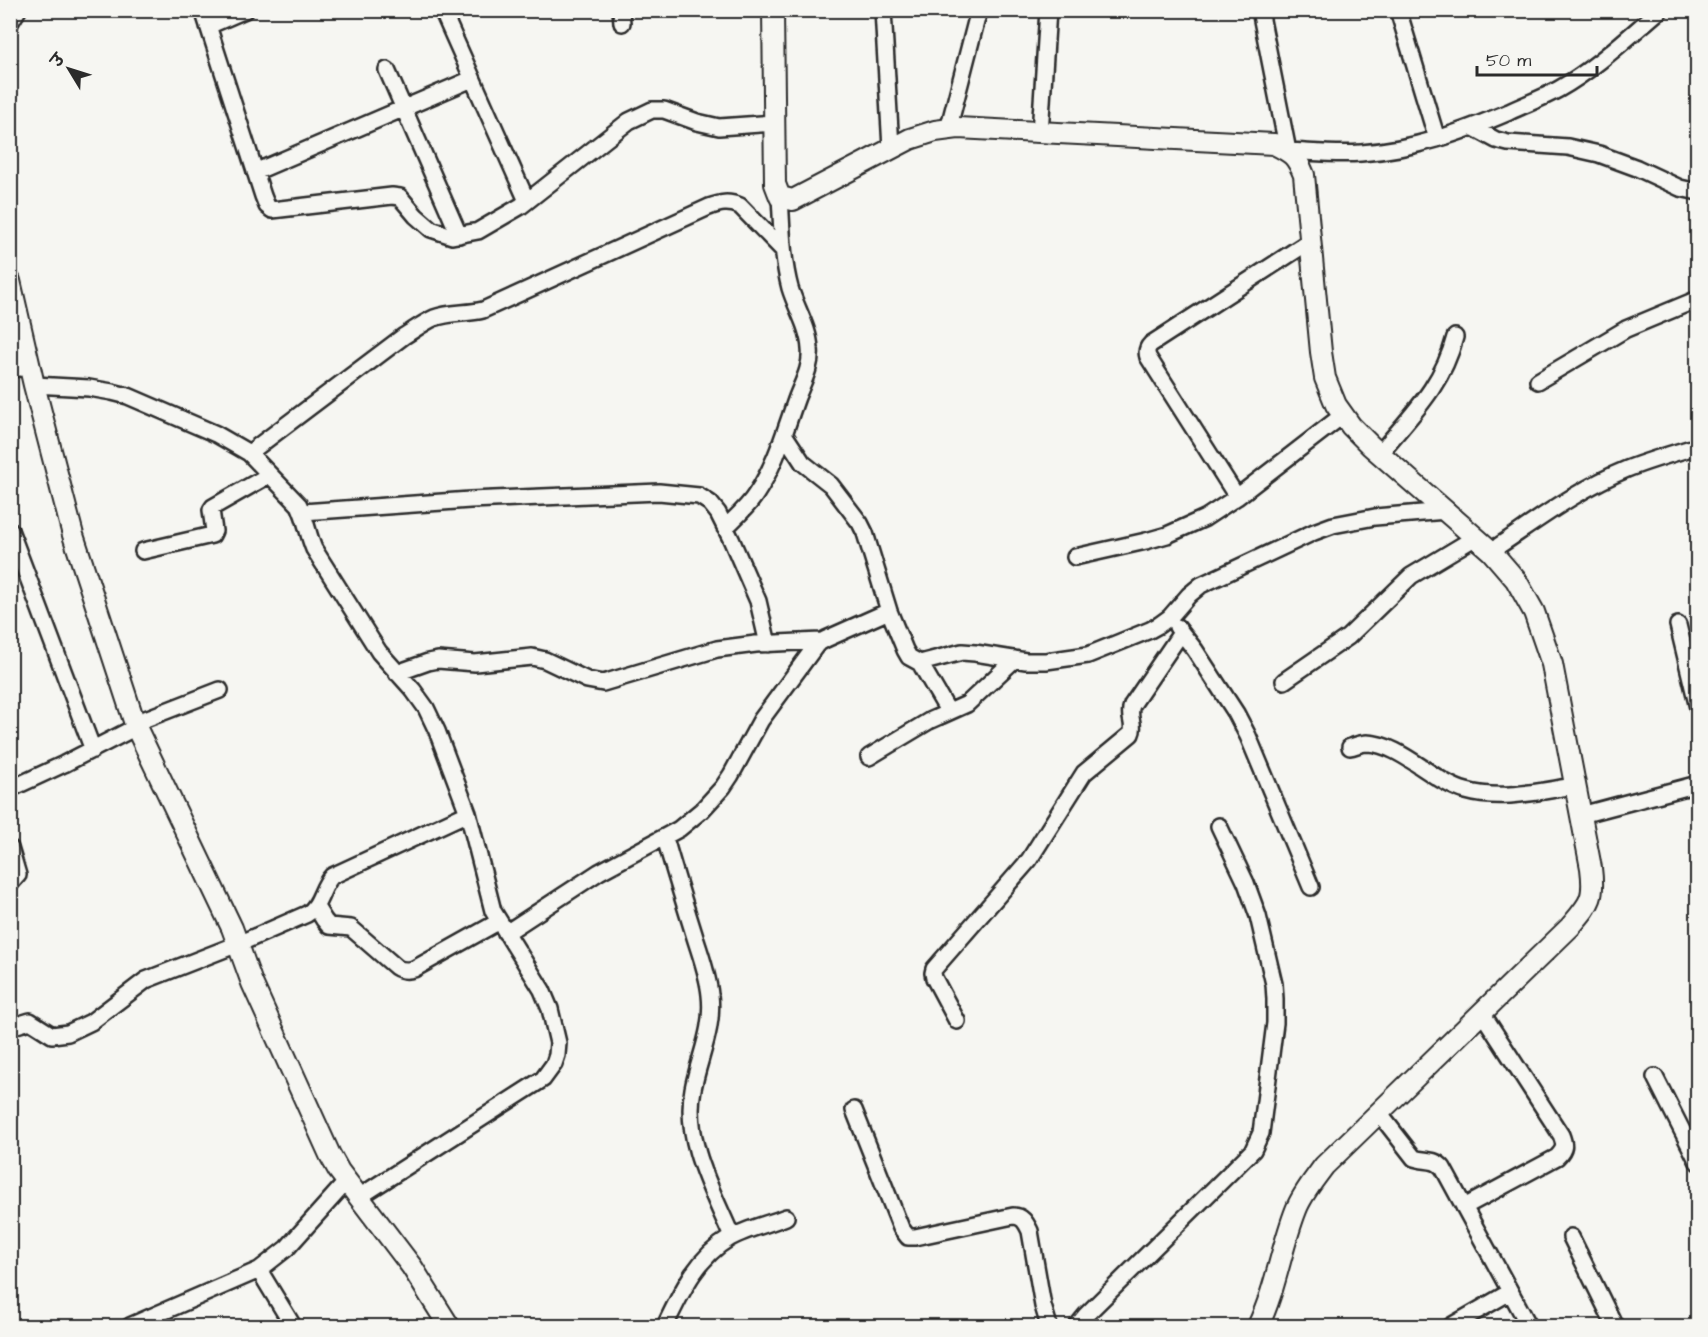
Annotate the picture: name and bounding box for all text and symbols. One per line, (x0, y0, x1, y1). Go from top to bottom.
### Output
north arrow (39, 39, 99, 99)
scale bar (1477, 39, 1597, 77)
text: उ (45, 48, 71, 73)
text: 50 m (1486, 48, 1531, 73)

